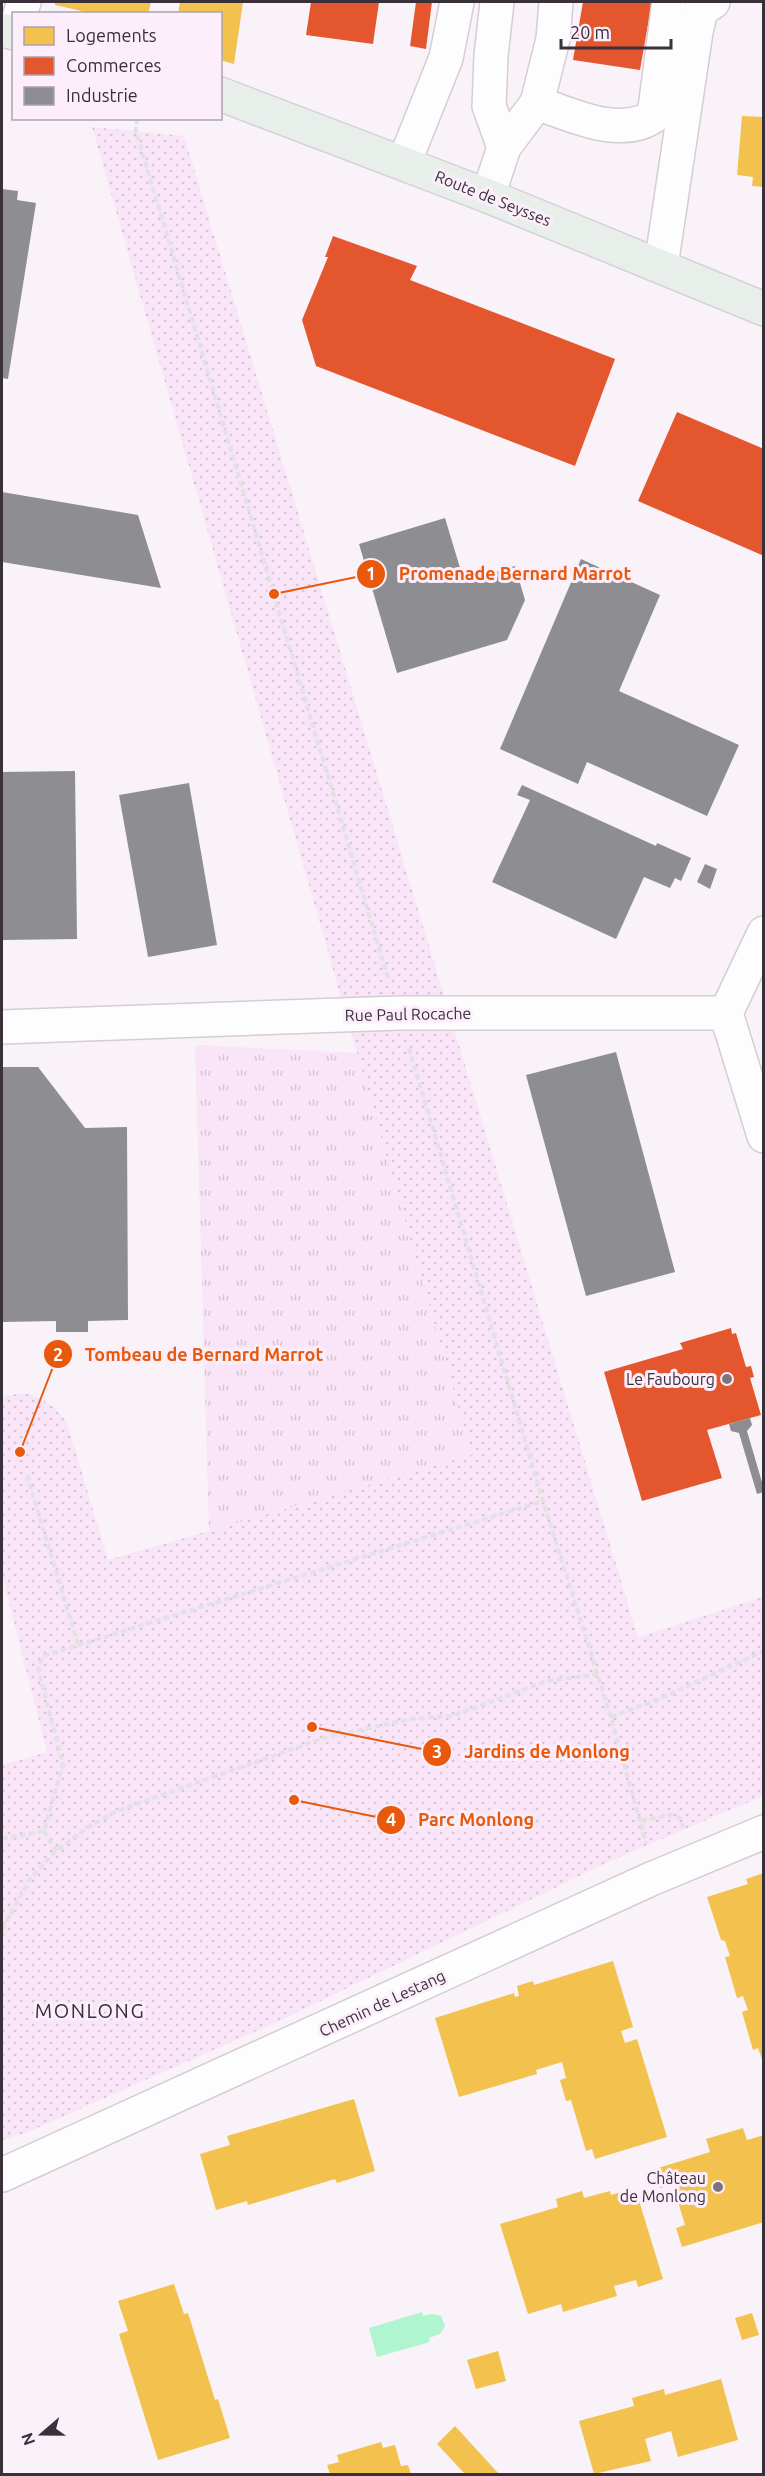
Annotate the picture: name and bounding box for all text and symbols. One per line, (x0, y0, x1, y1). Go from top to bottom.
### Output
legend (12, 12, 222, 120)
scale bar (561, 12, 670, 50)
text: 20 m (570, 22, 610, 42)
text: Logements (66, 25, 157, 45)
text: Commerces (66, 55, 162, 75)
text: Industrie (66, 85, 138, 105)
street label: Route de Seysses (432, 166, 554, 230)
callout: Promenade Bernard Marrot (356, 556, 643, 592)
text: 1 (366, 563, 376, 583)
text: Promenade Bernard Marrot (399, 563, 631, 583)
street label: Rue Paul Rocache (345, 1004, 471, 1024)
callout: Tombeau de Bernard Marrot (43, 1336, 335, 1372)
text: 2 (53, 1344, 63, 1364)
text: Tombeau de Bernard Marrot (85, 1344, 323, 1364)
place label: Le Faubourg (626, 1370, 715, 1388)
marker: Le Faubourg (720, 1372, 734, 1386)
callout: Jardins de Monlong (422, 1734, 642, 1770)
text: 3 (432, 1741, 442, 1761)
text: Jardins de Monlong (464, 1741, 630, 1761)
callout: Parc Monlong (376, 1802, 546, 1838)
text: 4 (386, 1809, 396, 1829)
text: Parc Monlong (418, 1809, 534, 1829)
street label: Chemin de Lestang (316, 1966, 448, 2040)
district label: MONLONG (35, 1999, 145, 2022)
place label: Château de Monlong (620, 2169, 706, 2205)
marker: Château de Monlong (711, 2180, 725, 2194)
north arrow (12, 2404, 72, 2464)
text: N (17, 2430, 38, 2448)

